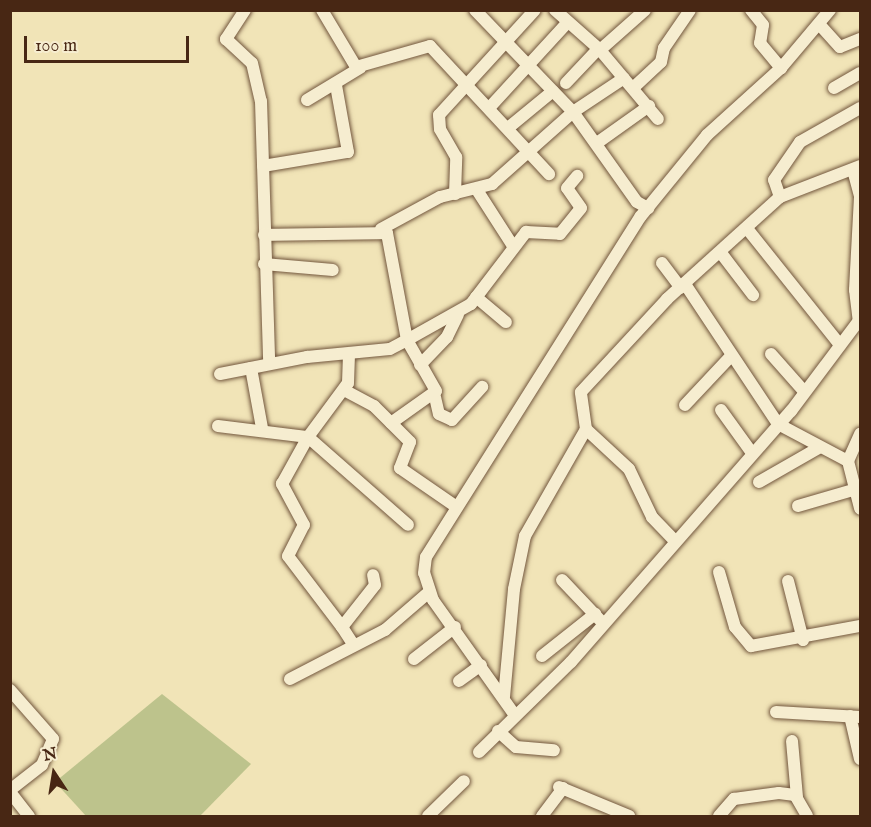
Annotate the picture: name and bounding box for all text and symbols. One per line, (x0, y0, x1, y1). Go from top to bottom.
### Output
scale bar (27, 24, 192, 62)
text: 100 m (35, 35, 77, 58)
north arrow (24, 743, 84, 803)
text: N (41, 744, 59, 767)

